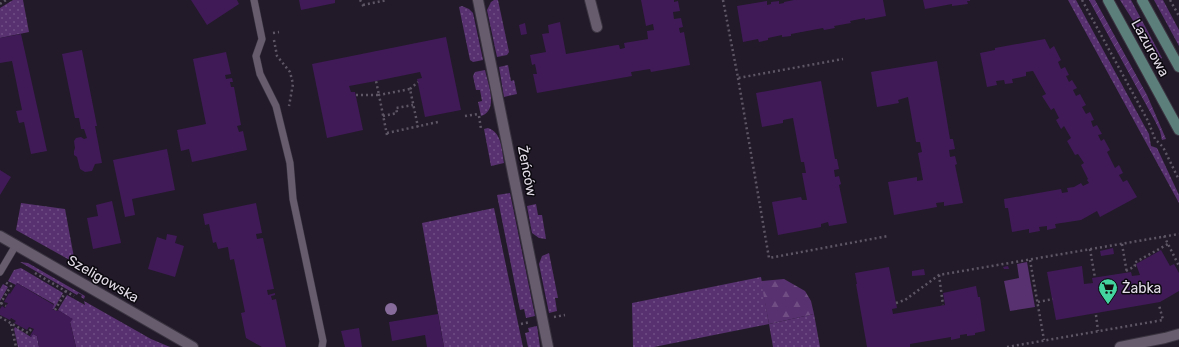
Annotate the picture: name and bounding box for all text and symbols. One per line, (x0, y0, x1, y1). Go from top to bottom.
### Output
street label: Lazurowa (1127, 16, 1173, 80)
street label: Żeńców (514, 144, 540, 198)
street label: Szeligowska (64, 252, 142, 306)
supermarket icon: Żabka (1097, 277, 1119, 305)
place label: Żabka (1122, 280, 1161, 297)

